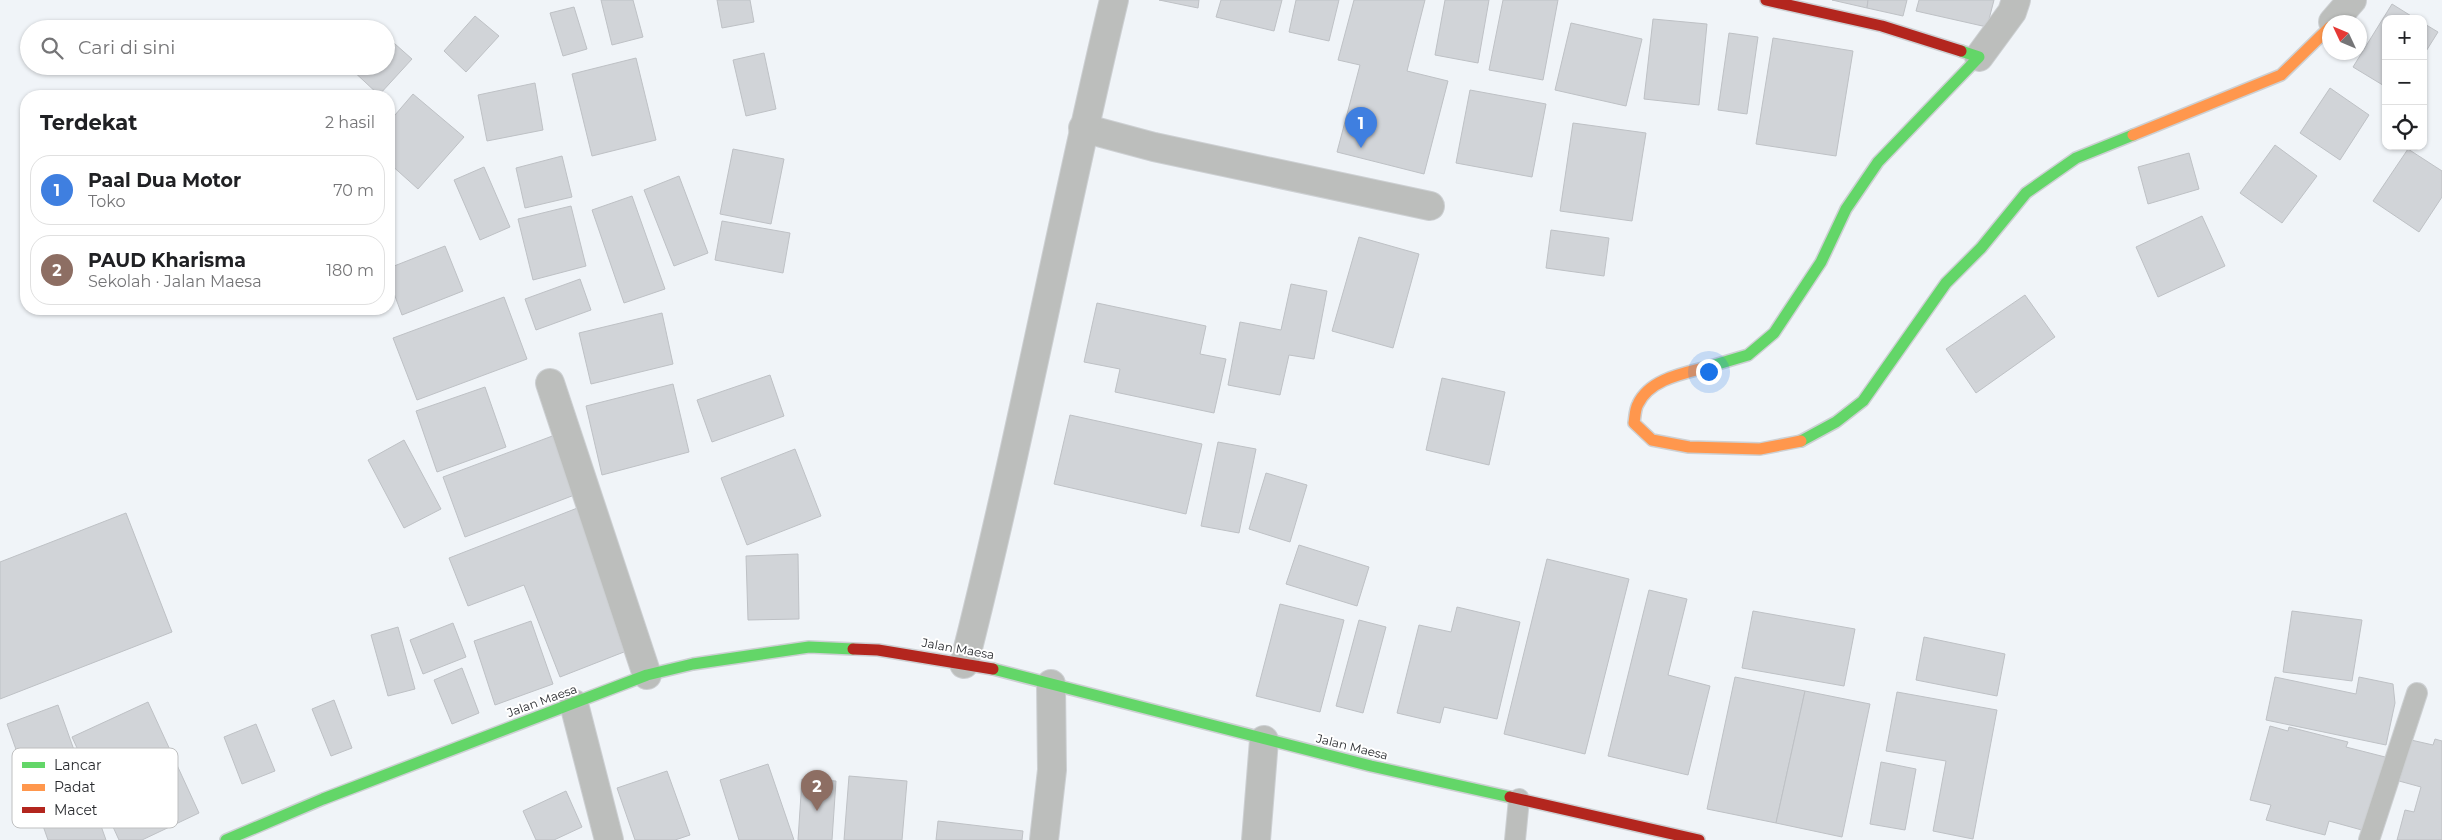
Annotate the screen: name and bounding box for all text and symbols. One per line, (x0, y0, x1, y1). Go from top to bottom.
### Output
north arrow (2322, 15, 2367, 60)
map controls (2382, 15, 2427, 150)
button: + (2382, 15, 2427, 60)
search box (20, 20, 395, 75)
icon: search (38, 34, 66, 62)
text: Cari di sini (78, 36, 175, 59)
button: − (2382, 60, 2427, 105)
button: locate (2382, 105, 2427, 150)
pin: 1 (1345, 107, 1377, 148)
text: Terdekat (40, 110, 137, 135)
text: 2 hasil (325, 113, 375, 132)
text: Paal Dua Motor (88, 169, 241, 192)
text: 1 (54, 181, 60, 200)
text: 70 m (333, 181, 374, 200)
text: Toko (88, 192, 126, 211)
text: PAUD Kharisma (88, 249, 246, 272)
text: 2 (52, 261, 62, 280)
text: 180 m (326, 261, 374, 280)
text: Sekolah · Jalan Maesa (88, 272, 262, 291)
your location (1696, 359, 1722, 385)
street label: Jalan Maesa (920, 635, 996, 662)
street label: Jalan Maesa (504, 681, 579, 720)
street label: Jalan Maesa (1314, 730, 1390, 763)
legend (12, 748, 178, 828)
text: Lancar (54, 756, 102, 774)
pin: 2 (801, 770, 833, 811)
text: Padat (54, 778, 96, 796)
text: Macet (54, 801, 98, 819)

